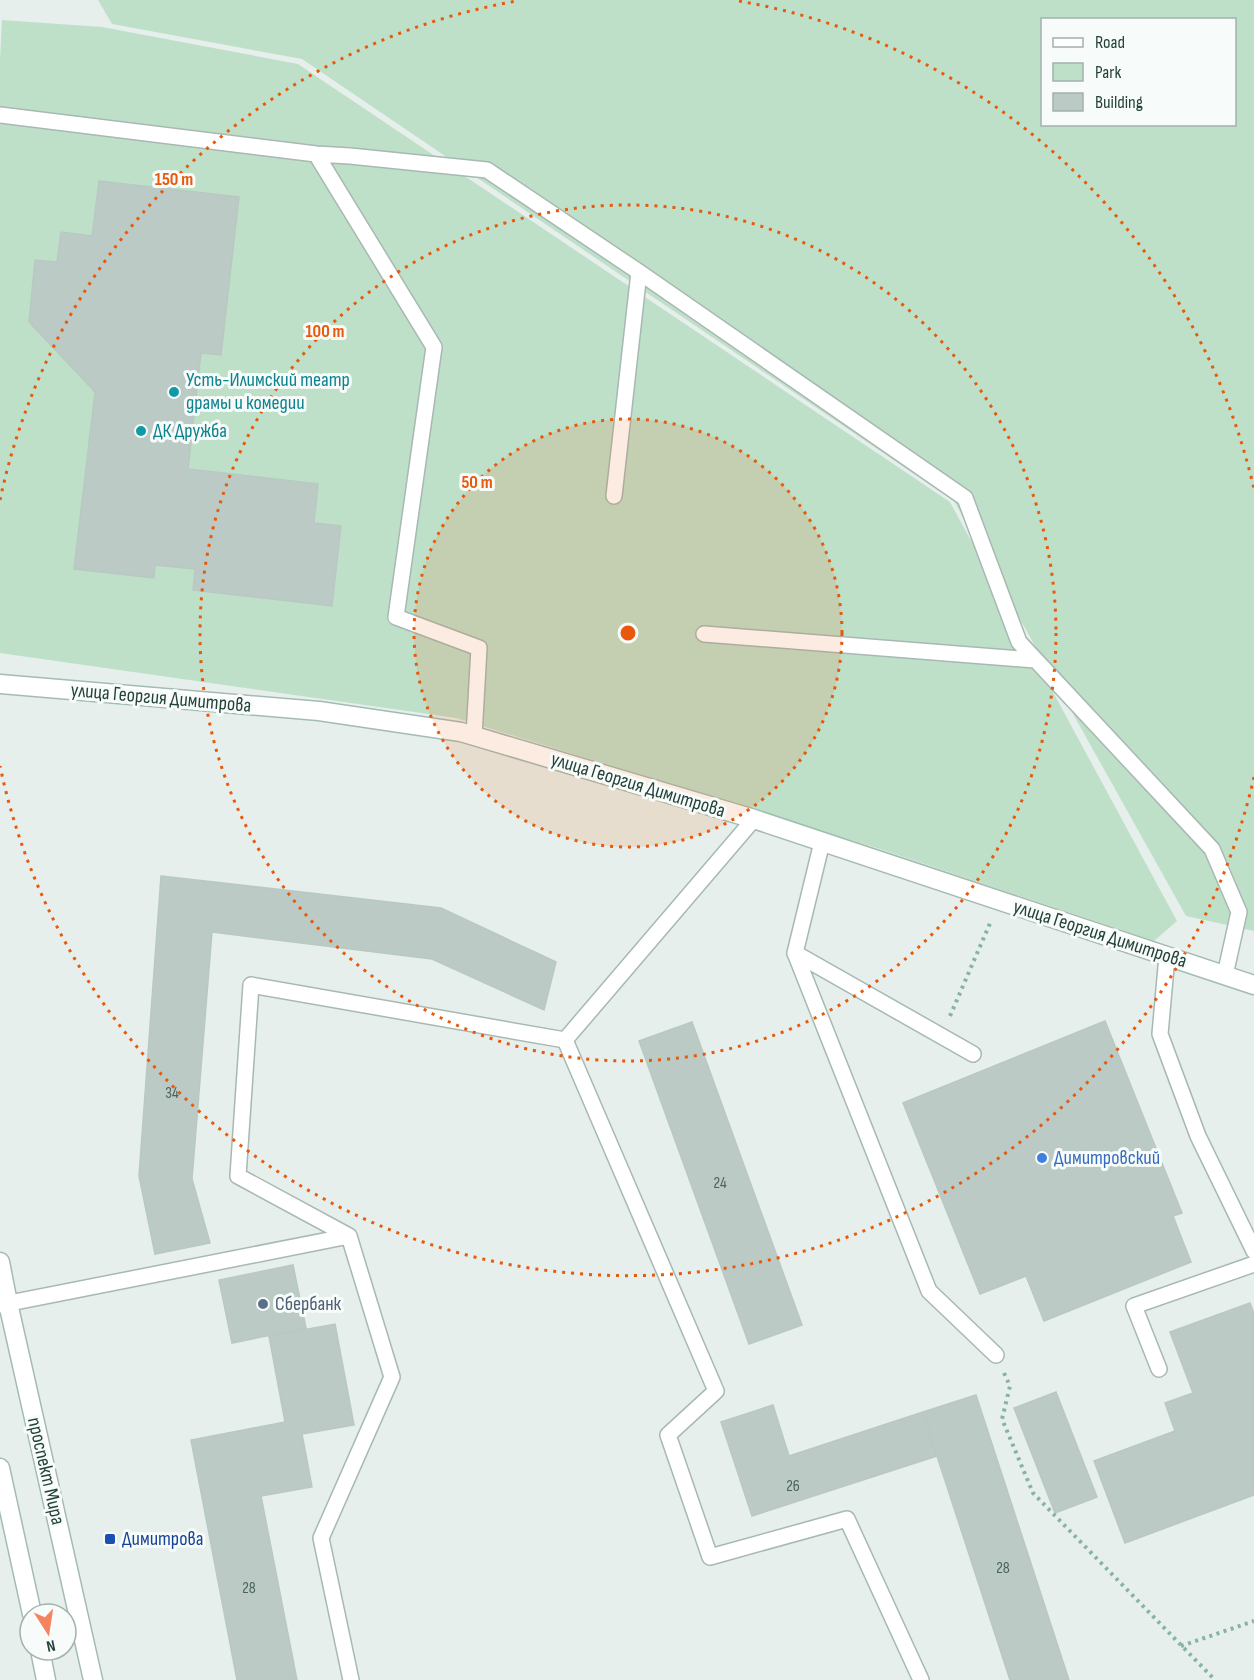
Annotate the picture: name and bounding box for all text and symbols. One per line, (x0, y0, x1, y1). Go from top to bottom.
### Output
legend (1041, 18, 1236, 126)
text: Road (1095, 32, 1125, 53)
text: Park (1095, 62, 1121, 83)
text: Building (1095, 92, 1143, 113)
text: 150 m (155, 169, 193, 190)
text: 100 m (306, 321, 345, 342)
place label: Усть-Илимский театр драмы и комедии (186, 368, 350, 415)
marker: Усть-Илимский театр драмы и комедии (167, 385, 181, 399)
place label: ДК Дружба (153, 419, 227, 443)
marker: ДК Дружба (134, 424, 148, 438)
text: 50 m (461, 472, 493, 493)
centre of rings (618, 623, 638, 643)
street label: улица Георгия Димитрова (70, 678, 252, 718)
street label: улица Георгия Димитрова (548, 747, 728, 823)
street label: улица Георгия Димитрова (1010, 895, 1190, 973)
house number: 34 (165, 1084, 179, 1103)
place label: Димитровский (1054, 1146, 1160, 1170)
marker: Димитровский (1035, 1151, 1049, 1165)
house number: 24 (713, 1174, 727, 1193)
place label: Сбербанк (275, 1292, 342, 1316)
marker: Сбербанк (256, 1297, 270, 1311)
street label: проспект Мира (22, 1415, 70, 1527)
house number: 26 (786, 1477, 800, 1496)
place label: Димитрова (122, 1527, 203, 1551)
marker: Димитрова (103, 1532, 117, 1546)
house number: 28 (996, 1559, 1010, 1578)
house number: 28 (242, 1579, 256, 1598)
north arrow (18, 1602, 78, 1662)
text: N (45, 1635, 57, 1655)

